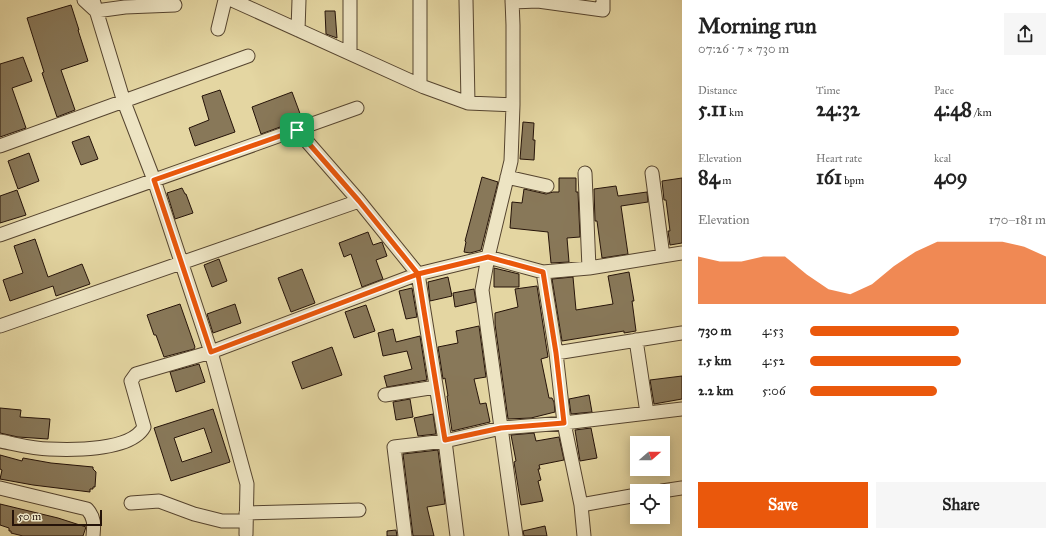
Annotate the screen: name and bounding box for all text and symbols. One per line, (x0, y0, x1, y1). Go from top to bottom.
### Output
text: Morning run (698, 12, 817, 39)
button: share (1004, 13, 1046, 55)
text: 07:26 · 7 × 730 m (698, 41, 789, 57)
text: Distance (698, 84, 737, 97)
text: Time (816, 84, 840, 97)
text: Pace (934, 84, 954, 97)
text: 5.11 (698, 97, 727, 121)
text: 24:32 (816, 97, 860, 121)
text: 4:48 (934, 97, 972, 121)
text: km (727, 106, 743, 119)
text: /km (972, 106, 992, 119)
pin (280, 113, 314, 147)
icon: arrive (286, 119, 308, 141)
text: Elevation (698, 152, 742, 165)
text: Heart rate (816, 152, 862, 165)
text: kcal (934, 152, 951, 165)
text: 84 (698, 165, 720, 189)
text: 161 (816, 165, 842, 189)
text: 409 (934, 165, 968, 189)
text: m (720, 174, 731, 187)
text: bpm (842, 174, 864, 187)
text: Elevation (698, 212, 750, 228)
text: 170–181 m (989, 212, 1046, 228)
text: 730 m (698, 323, 731, 339)
text: 4:53 (762, 323, 784, 339)
text: 1.5 km (698, 353, 731, 369)
text: 4:52 (762, 353, 785, 369)
text: 2.2 km (698, 383, 734, 399)
text: 5:06 (762, 383, 786, 399)
north arrow (630, 436, 670, 476)
map controls (630, 436, 670, 524)
button: Save (698, 482, 868, 528)
button: Share (876, 482, 1046, 528)
button: locate (630, 484, 670, 524)
scale bar (12, 508, 102, 527)
text: 50 m (18, 510, 41, 523)

